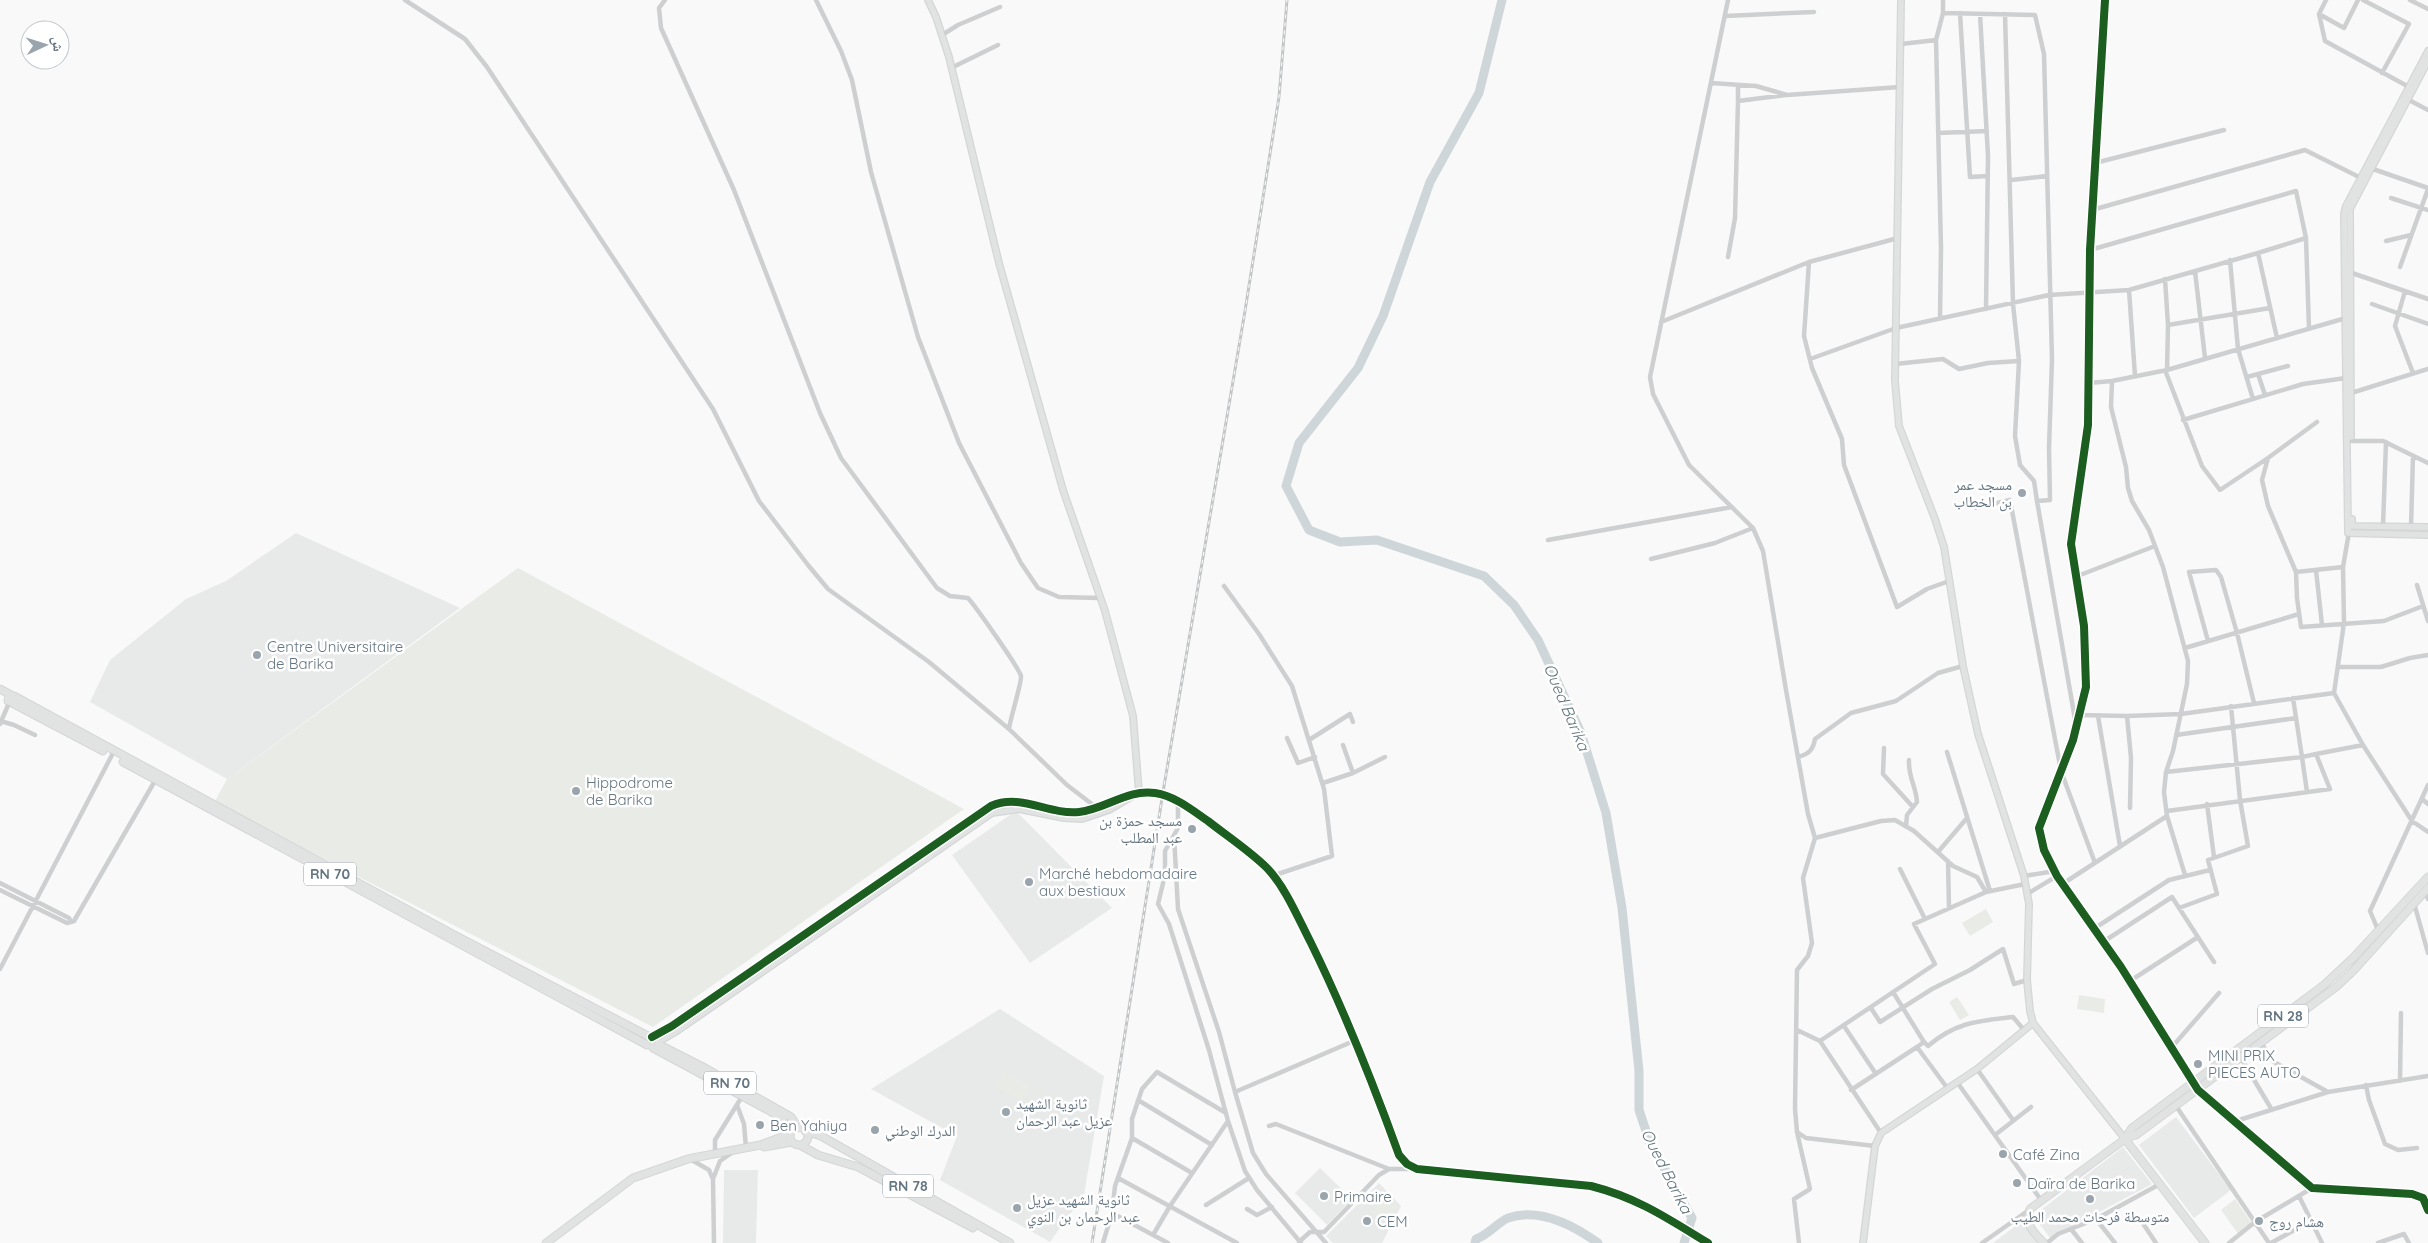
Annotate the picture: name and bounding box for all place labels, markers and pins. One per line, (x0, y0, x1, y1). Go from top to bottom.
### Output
place label: مسجد عمر بن الخطاب (1953, 475, 2012, 512)
marker: مسجد عمر بن الخطاب (2016, 487, 2028, 499)
place label: Centre Universitaire de Barika (267, 637, 403, 673)
marker: Centre Universitaire de Barika (251, 649, 263, 661)
place label: Hippodrome de Barika (586, 773, 673, 809)
marker: Hippodrome de Barika (570, 785, 582, 797)
place label: مسجد حمزة بن عبد المطلب (1099, 811, 1182, 847)
marker: مسجد حمزة بن عبد المطلب (1186, 823, 1198, 835)
place label: Marché hebdomadaire aux bestiaux (1039, 864, 1197, 900)
marker: Marché hebdomadaire aux bestiaux (1023, 876, 1035, 888)
place label: MINI PRIX PIECES AUTO (2208, 1046, 2301, 1082)
marker: MINI PRIX PIECES AUTO (2192, 1058, 2204, 1070)
place label: ثانوية الشهيد عزيل عبد الرحمان (1016, 1094, 1112, 1131)
marker: ثانوية الشهيد عزيل عبد الرحمان (1000, 1106, 1012, 1118)
place label: Ben Yahiya (770, 1116, 847, 1135)
marker: Ben Yahiya (754, 1119, 766, 1131)
place label: الدرك الوطني (885, 1121, 955, 1142)
marker: الدرك الوطني (869, 1124, 881, 1136)
place label: Café Zina (2013, 1145, 2080, 1164)
marker: Café Zina (1997, 1148, 2009, 1160)
place label: Daïra de Barika (2027, 1174, 2135, 1193)
marker: Daïra de Barika (2011, 1177, 2023, 1189)
place label: Primaire (1334, 1187, 1392, 1206)
place label: ثانوية الشهيد عزيل عبد الرحمان بن النوي (1027, 1190, 1140, 1228)
marker: Primaire (1318, 1190, 1330, 1202)
marker: متوسطة فرحات محمد الطيب (2084, 1193, 2096, 1205)
marker: ثانوية الشهيد عزيل عبد الرحمان بن النوي (1011, 1202, 1023, 1214)
place label: متوسطة فرحات محمد الطيب (2011, 1207, 2170, 1226)
place label: CEM (1377, 1212, 1408, 1231)
place label: هشام روج (2269, 1212, 2324, 1232)
marker: CEM (1361, 1215, 1373, 1227)
marker: هشام روج (2253, 1215, 2265, 1227)

